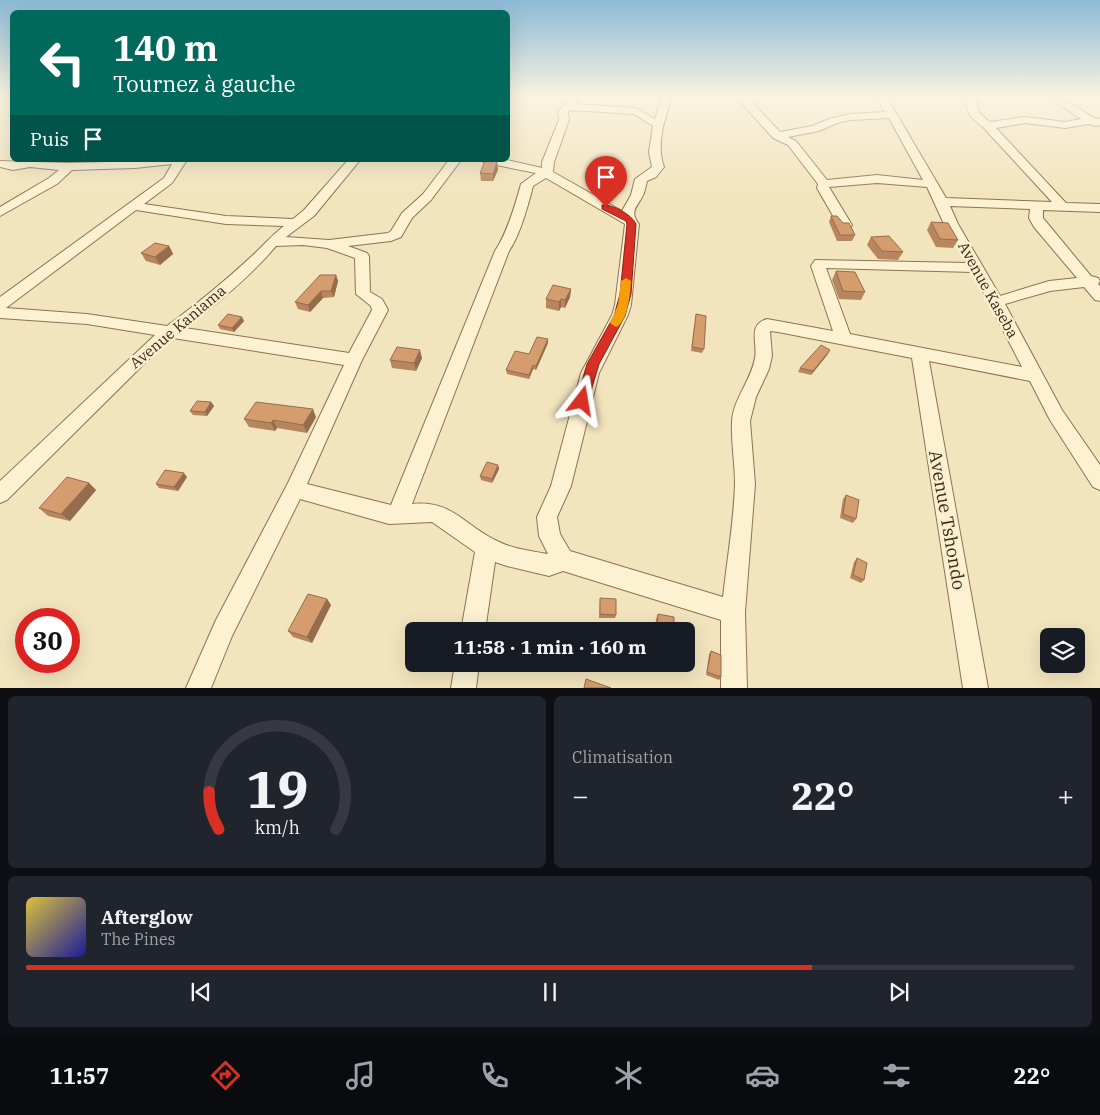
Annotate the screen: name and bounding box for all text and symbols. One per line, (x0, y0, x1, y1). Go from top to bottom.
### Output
text: 140 m (113, 25, 218, 71)
icon: left (30, 30, 95, 95)
text: Tournez à gauche (113, 69, 296, 98)
icon: arrive (79, 125, 107, 153)
text: Puis (30, 127, 69, 151)
pin (585, 156, 627, 207)
icon: arrive (592, 163, 620, 191)
street label: Avenue Kaseba (954, 238, 1023, 341)
street label: Avenue Kaniama (126, 281, 230, 372)
position arrow (555, 374, 607, 426)
street label: Avenue Tshondo (924, 448, 971, 592)
speed limit sign: 30 (15, 608, 80, 673)
map controls (1040, 628, 1085, 673)
button: layers (1040, 628, 1085, 673)
text: 11:58 · 1 min · 160 m (454, 635, 646, 659)
text: Climatisation (572, 747, 673, 767)
text: 19 (246, 755, 308, 822)
text: 22° (791, 771, 855, 820)
text: − (572, 777, 589, 814)
text: + (1057, 777, 1074, 814)
text: km/h (254, 816, 300, 839)
text: Afterglow (101, 905, 193, 929)
text: The Pines (101, 929, 175, 949)
icon: previous (187, 978, 215, 1006)
icon: pause (536, 978, 564, 1006)
icon: next (885, 978, 913, 1006)
icon: directions (208, 1058, 243, 1093)
icon: music (343, 1058, 378, 1093)
icon: phone (477, 1058, 512, 1093)
icon: climate (611, 1058, 646, 1093)
icon: car (745, 1058, 780, 1093)
icon: filters (879, 1058, 914, 1093)
text: 11:57 (50, 1061, 109, 1090)
text: 22° (1014, 1061, 1050, 1090)

